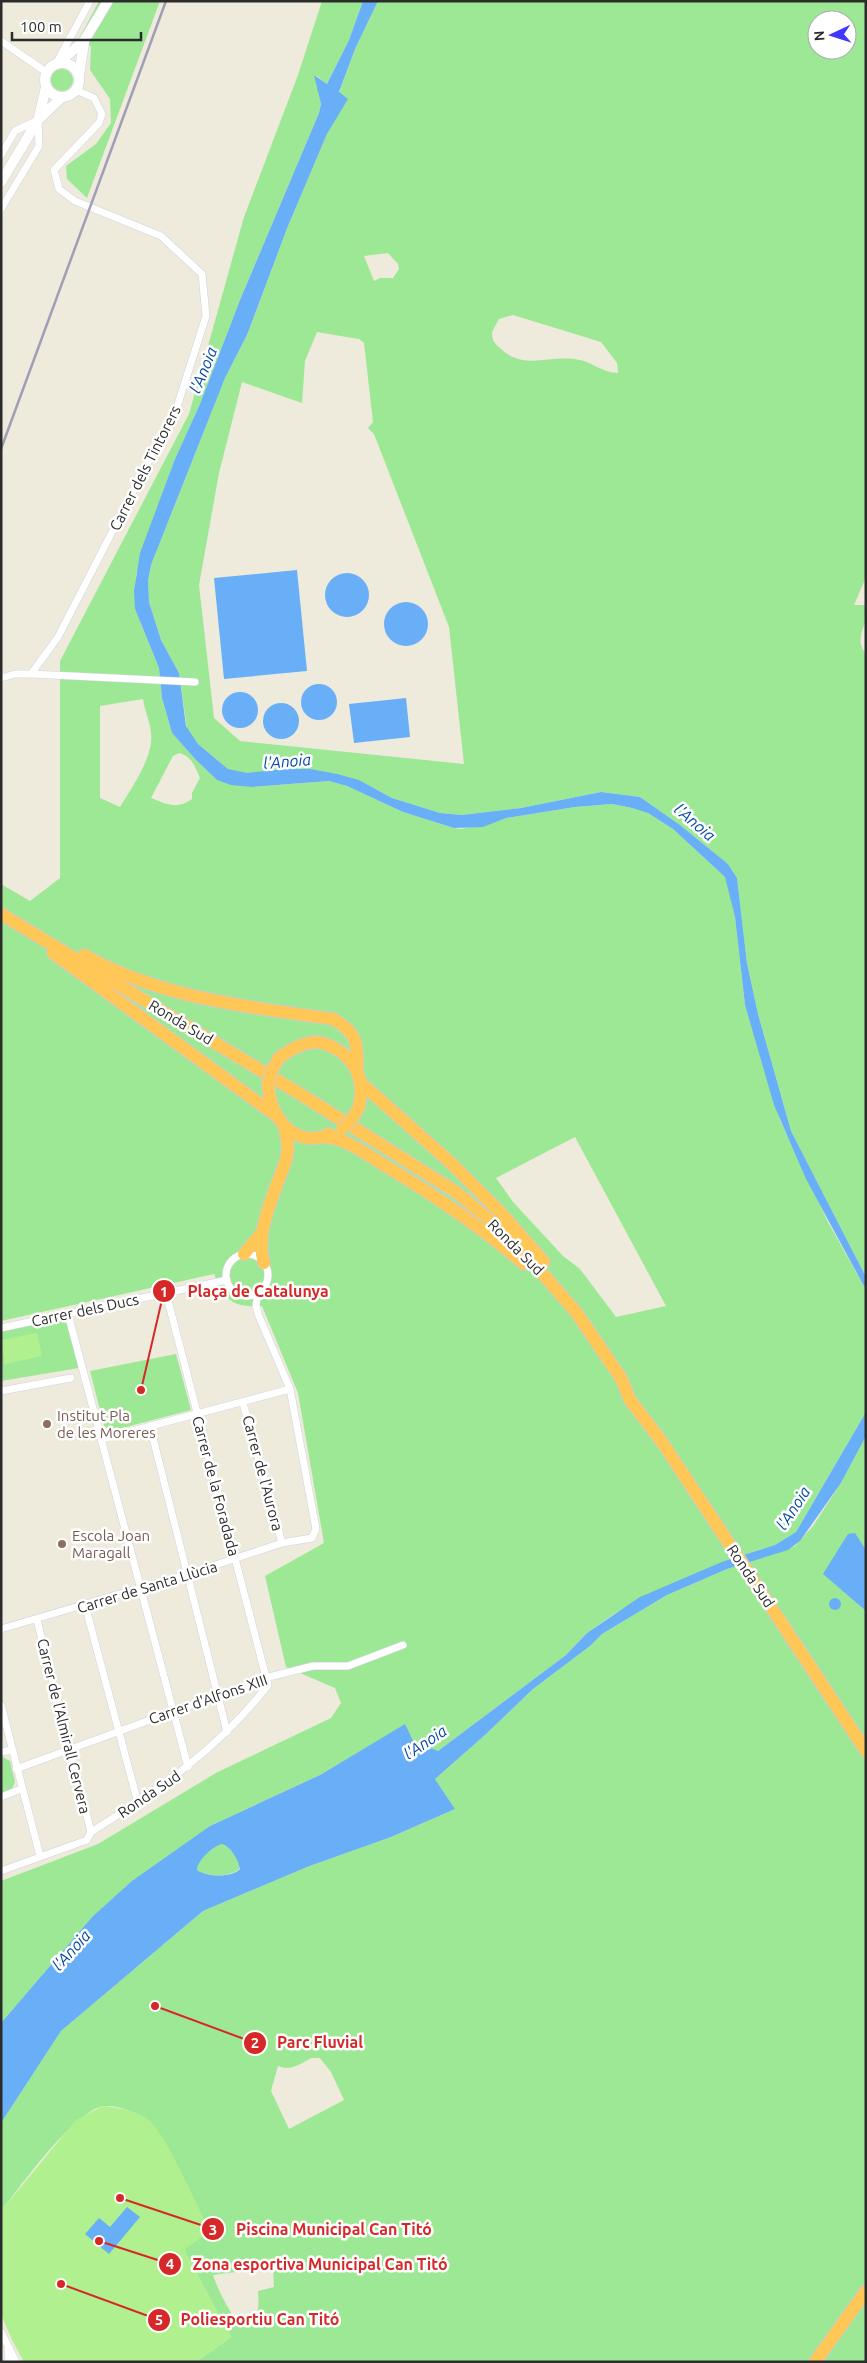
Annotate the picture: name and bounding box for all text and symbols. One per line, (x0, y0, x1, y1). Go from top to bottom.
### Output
scale bar (12, 10, 141, 42)
north arrow (807, 10, 857, 60)
text: 100 m (20, 18, 62, 35)
text: N (811, 30, 827, 42)
water label: l'Anoia (186, 344, 220, 396)
street label: Carrer dels Tintorers (106, 403, 184, 533)
water label: l'Anoia (262, 750, 312, 772)
water label: l'Anoia (671, 800, 719, 844)
street label: Ronda Sud (146, 996, 216, 1048)
street label: Ronda Sud (485, 1216, 547, 1278)
callout: Plaça de Catalunya (152, 1276, 338, 1307)
text: Plaça de Catalunya (187, 1282, 329, 1301)
text: 1 (160, 1283, 168, 1300)
street label: Carrer dels Ducs (30, 1290, 140, 1330)
place label: Institut Pla de les Moreres (57, 1407, 156, 1441)
street label: Carrer de l'Aurora (239, 1413, 287, 1533)
street label: Carrer de la Foradada (189, 1414, 243, 1558)
marker: Institut Pla de les Moreres (41, 1418, 53, 1430)
water label: l'Anoia (772, 1483, 814, 1533)
place label: Escola Joan Maragall (72, 1527, 150, 1561)
marker: Escola Joan Maragall (56, 1538, 68, 1550)
street label: Ronda Sud (724, 1541, 778, 1611)
street label: Carrer de Santa Llùcia (75, 1558, 219, 1616)
street label: Carrer de l'Almirall Cervera (34, 1637, 94, 1815)
street label: Carrer d'Alfons XIII (146, 1671, 270, 1727)
water label: l'Anoia (400, 1721, 450, 1763)
street label: Ronda Sud (114, 1767, 184, 1821)
water label: l'Anoia (48, 1926, 94, 1974)
callout: Parc Fluvial (242, 2027, 373, 2058)
text: Parc Fluvial (277, 2033, 363, 2051)
text: 2 (251, 2034, 259, 2051)
callout: Piscina Municipal Can Titó (201, 2214, 442, 2245)
text: Piscina Municipal Can Titó (236, 2220, 432, 2238)
text: 3 (209, 2221, 217, 2238)
callout: Zona esportiva Municipal Can Titó (158, 2249, 458, 2280)
text: 4 (166, 2255, 174, 2272)
text: Zona esportiva Municipal Can Titó (192, 2255, 448, 2273)
callout: Poliesportiu Can Titó (146, 2304, 350, 2335)
text: Poliesportiu Can Titó (181, 2310, 339, 2328)
text: 5 (155, 2311, 163, 2328)

